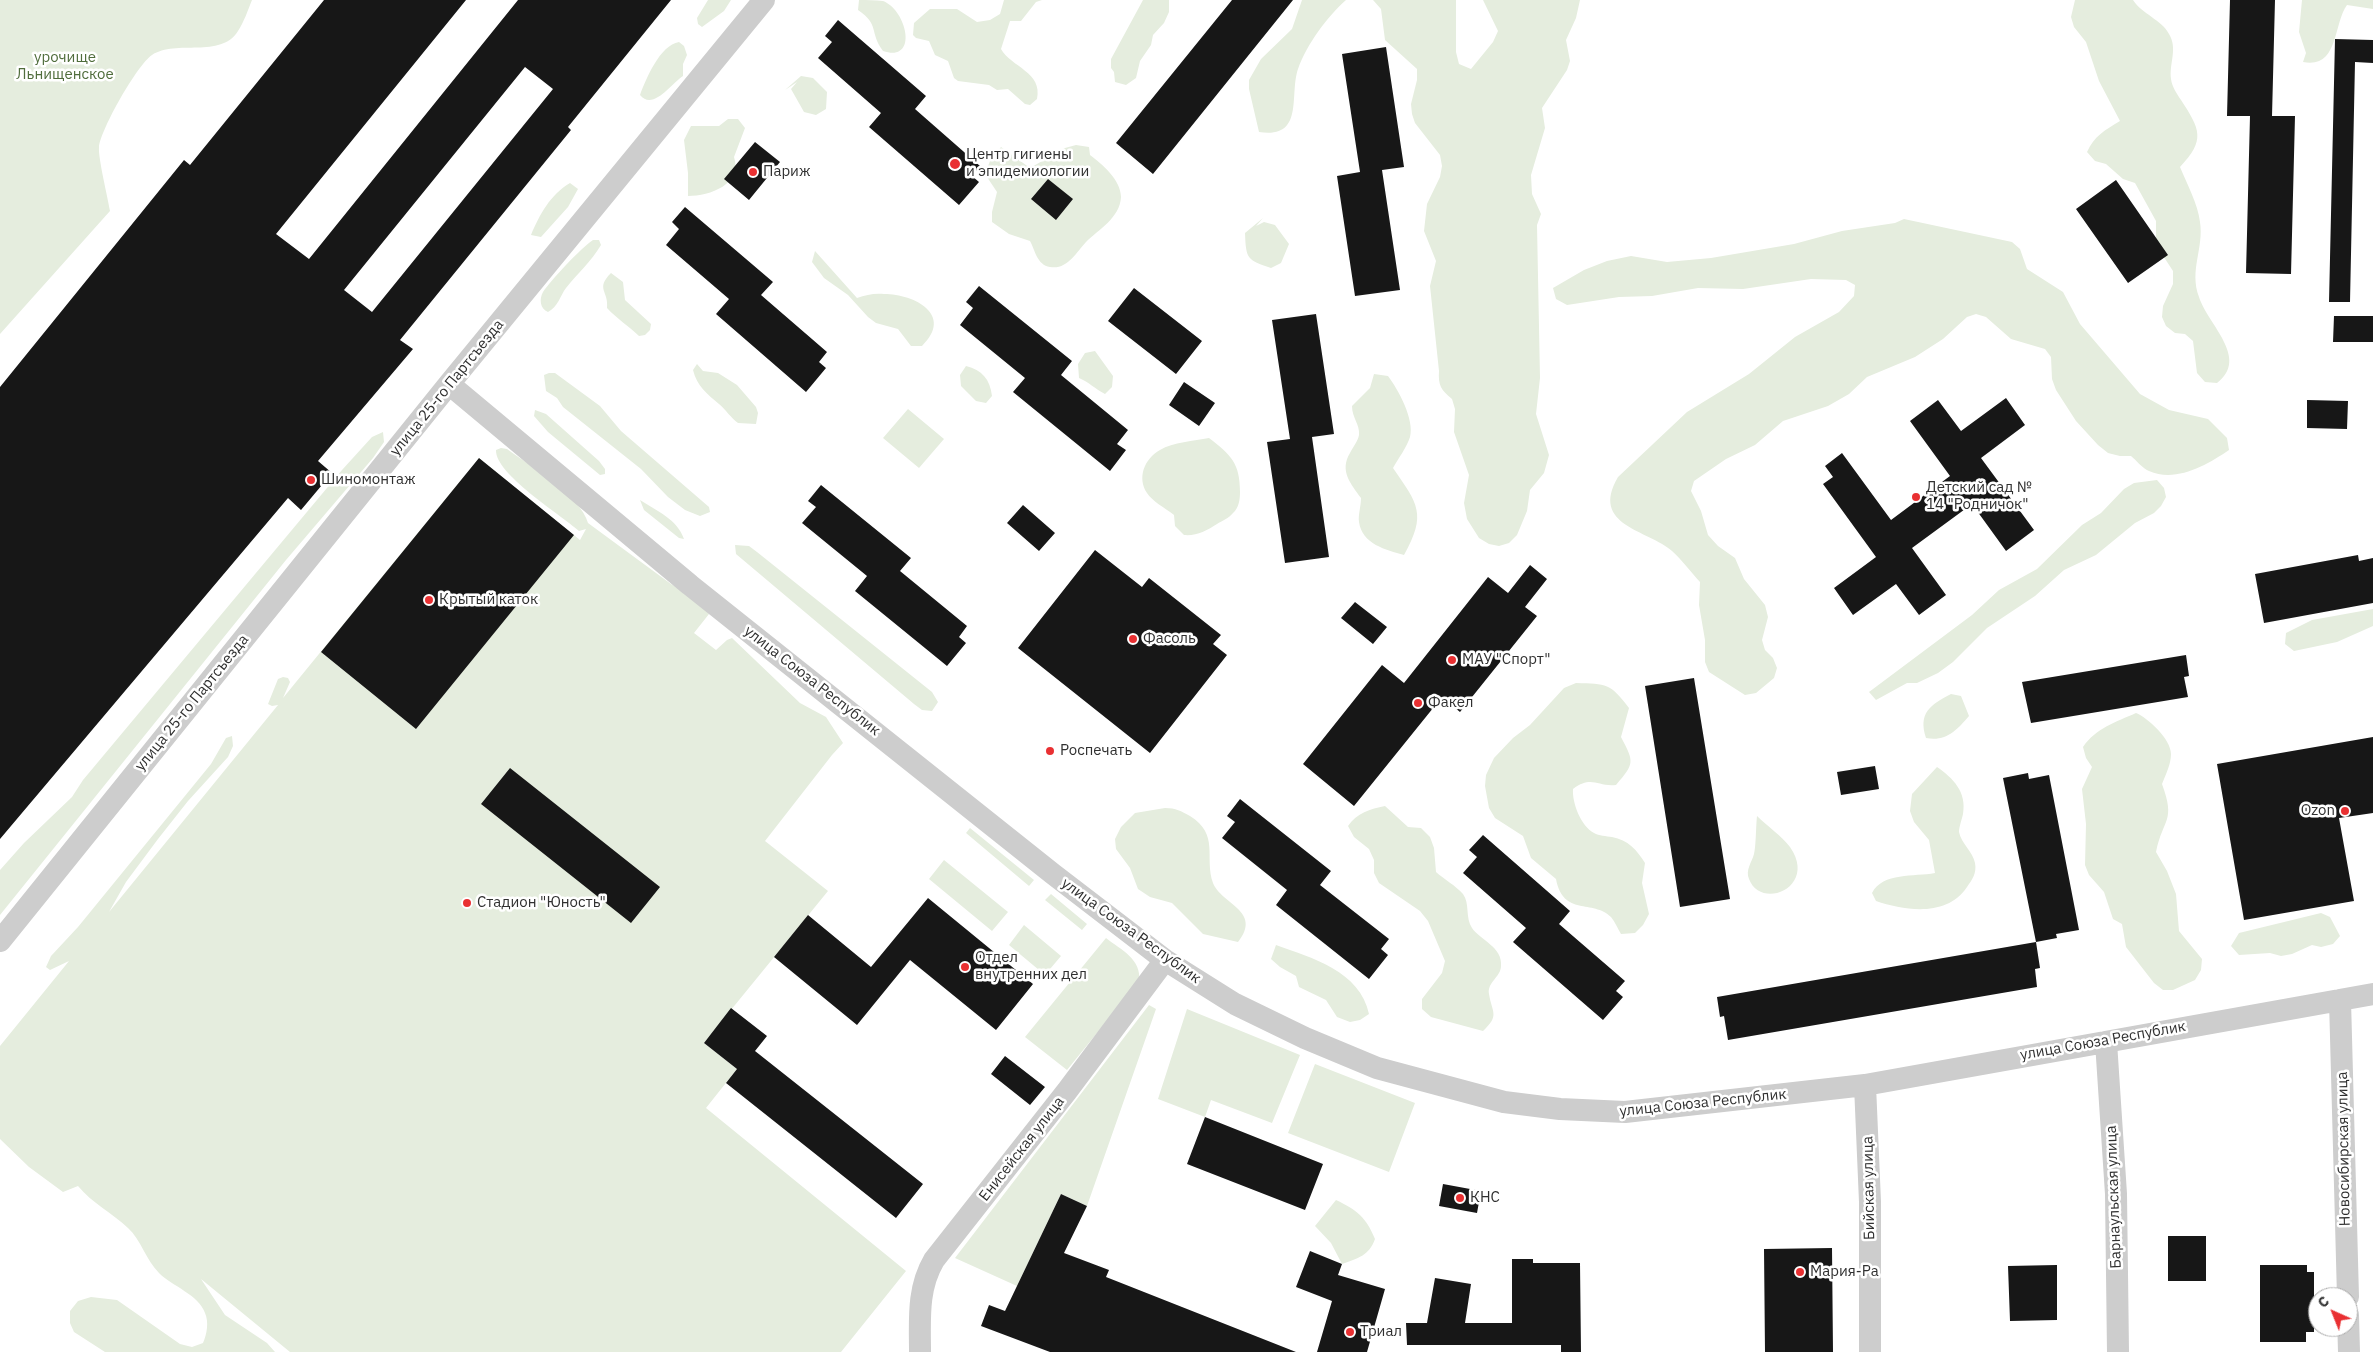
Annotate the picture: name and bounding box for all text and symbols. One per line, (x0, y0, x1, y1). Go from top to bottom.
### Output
park label: урочище Льнищенское (16, 49, 114, 84)
place label: Центр гигиены и эпидемиологии (966, 146, 1089, 181)
marker: Центр гигиены и эпидемиологии (948, 157, 962, 171)
place label: Париж (763, 163, 810, 181)
marker: Париж (747, 166, 759, 178)
street label: улица 25-го Партсъезда (386, 316, 508, 460)
place label: Шиномонтаж (321, 471, 415, 489)
marker: Шиномонтаж (305, 474, 317, 486)
place label: Детский сад № 14 "Родничок" (1926, 479, 2033, 514)
marker: Детский сад № 14 "Родничок" (1910, 491, 1922, 503)
place label: Крытый каток (439, 591, 538, 609)
marker: Крытый каток (423, 594, 435, 606)
street label: улица Союза Республик (740, 622, 884, 740)
place label: Фасоль (1143, 630, 1196, 648)
street label: улица 25-го Партсъезда (131, 631, 253, 775)
marker: Фасоль (1127, 633, 1139, 645)
place label: МАУ "Спорт" (1462, 651, 1550, 669)
marker: МАУ "Спорт" (1446, 654, 1458, 666)
place label: Факел (1428, 694, 1473, 712)
marker: Факел (1412, 697, 1424, 709)
place label: Роспечать (1060, 742, 1132, 760)
marker: Роспечать (1044, 745, 1056, 757)
place label: Ozon (2301, 802, 2335, 820)
marker: Ozon (2339, 805, 2351, 817)
street label: улица Союза Республик (1058, 874, 1204, 988)
place label: Стадион "Юность" (477, 894, 606, 912)
marker: Стадион "Юность" (461, 897, 473, 909)
place label: Отдел внутренних дел (975, 949, 1087, 984)
marker: Отдел внутренних дел (959, 961, 971, 973)
street label: улица Союза Республик (2019, 1018, 2187, 1064)
street label: Новосибирская улица (2334, 1071, 2354, 1227)
street label: улица Союза Республик (1619, 1085, 1787, 1121)
street label: Енисейская улица (976, 1093, 1068, 1205)
street label: Барнаульская улица (2103, 1125, 2125, 1269)
street label: Бийская улица (1859, 1136, 1879, 1240)
place label: КНС (1470, 1189, 1500, 1207)
marker: КНС (1454, 1192, 1466, 1204)
place label: Мария-Ра (1810, 1263, 1879, 1281)
marker: Мария-Ра (1794, 1266, 1806, 1278)
north arrow (2308, 1287, 2358, 1337)
text: С (2314, 1292, 2333, 1312)
place label: Триал (1360, 1323, 1402, 1341)
marker: Триал (1344, 1326, 1356, 1338)

